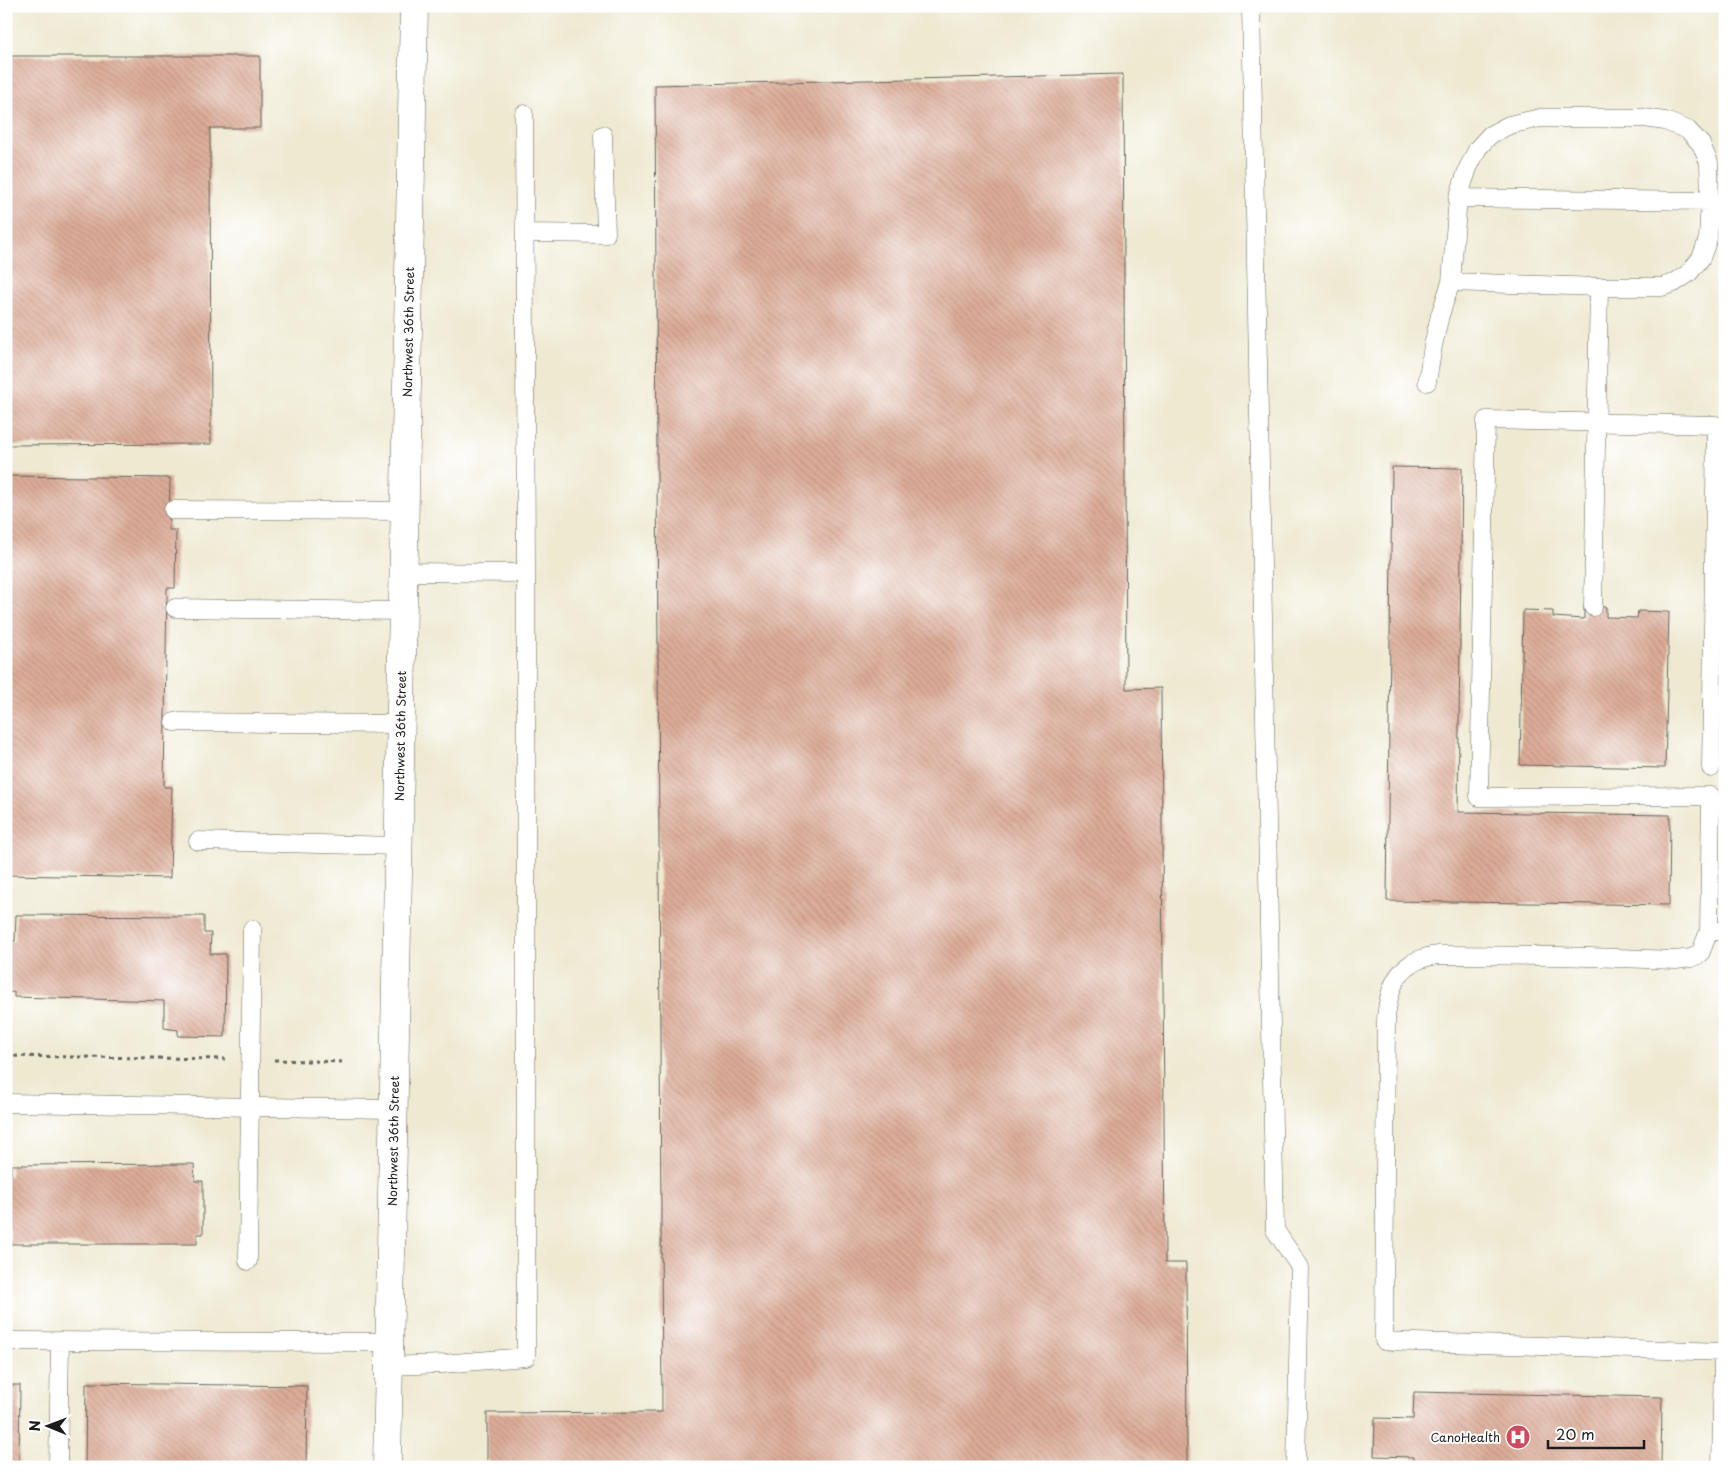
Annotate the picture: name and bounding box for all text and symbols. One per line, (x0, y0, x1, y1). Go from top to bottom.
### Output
street label: Northwest 36th Street (398, 267, 418, 397)
street label: Northwest 36th Street (390, 671, 410, 801)
street label: Northwest 36th Street (383, 1076, 403, 1206)
north arrow (22, 1400, 72, 1450)
scale bar (1548, 1418, 1645, 1450)
text: N (24, 1420, 45, 1431)
text: 20 m (1556, 1422, 1595, 1445)
hospital icon: CanoHealth (1505, 1424, 1531, 1450)
place label: CanoHealth (1430, 1428, 1500, 1446)

